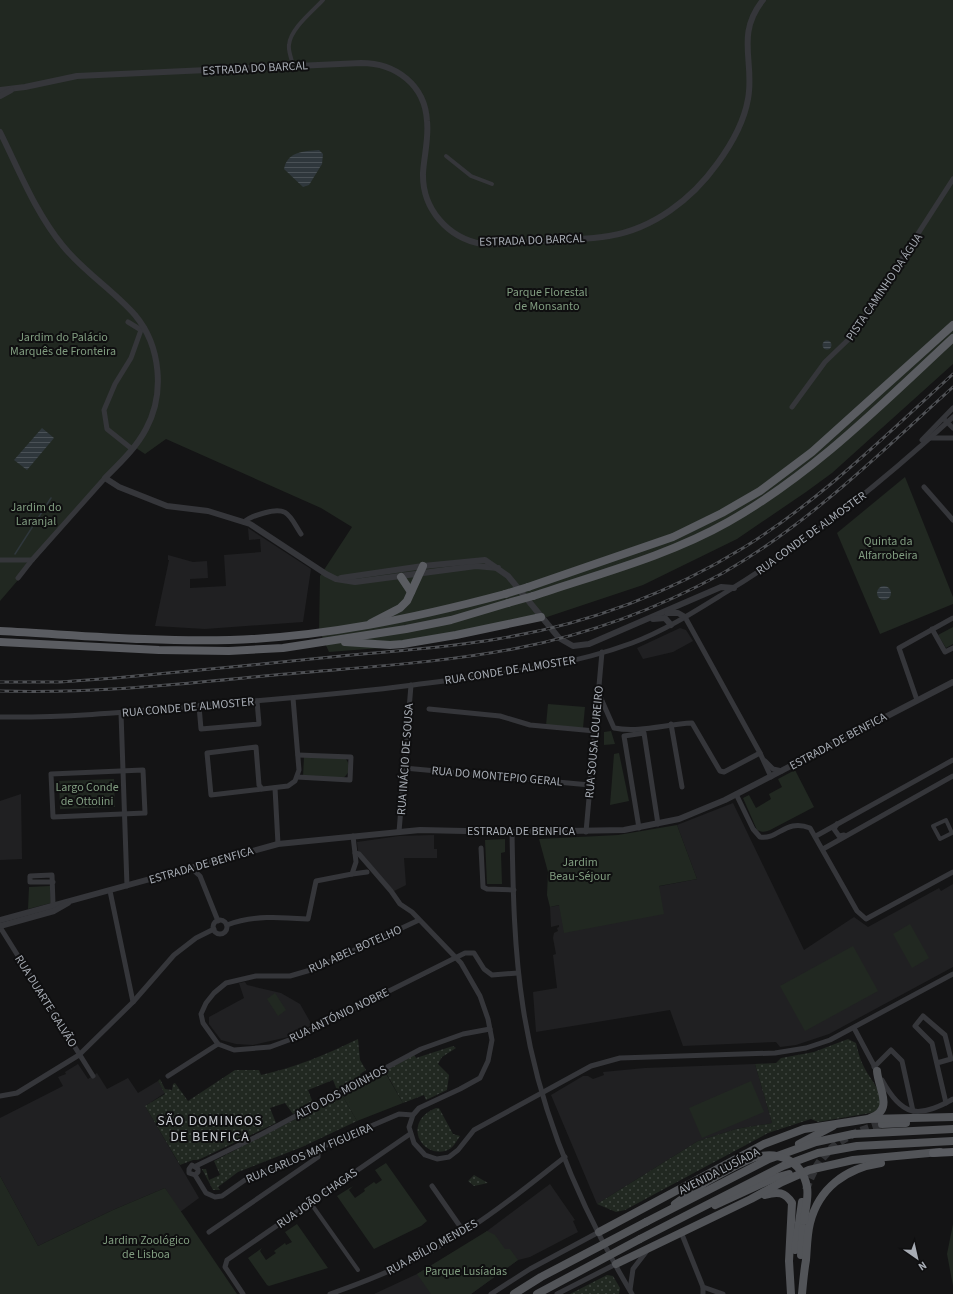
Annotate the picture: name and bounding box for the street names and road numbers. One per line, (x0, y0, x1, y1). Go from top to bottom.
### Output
street label: ESTRADA DO BARCAL (202, 57, 308, 80)
street label: ESTRADA DO BARCAL (479, 230, 585, 251)
street label: PISTA CAMINHO DA ÁGUA (842, 230, 927, 344)
street label: RUA CONDE DE ALMOSTER (753, 487, 870, 579)
street label: RUA CONDE DE ALMOSTER (443, 652, 577, 689)
street label: RUA SOUSA LOUREIRO (581, 685, 608, 799)
street label: RUA CONDE DE ALMOSTER (121, 693, 255, 722)
street label: RUA INÁCIO DE SOUSA (393, 702, 418, 816)
street label: ESTRADA DE BENFICA (787, 708, 890, 774)
street label: RUA DO MONTEPIO GERAL (431, 762, 563, 791)
street label: ESTRADA DE BENFICA (467, 823, 576, 840)
street label: ESTRADA DE BENFICA (147, 842, 256, 889)
street label: RUA ABEL BOTELHO (306, 921, 405, 978)
street label: RUA DUARTE GALVÃO (10, 952, 81, 1051)
street label: RUA ANTÓNIO NOBRE (287, 984, 392, 1047)
street label: ALTO DOS MOINHOS (292, 1061, 390, 1124)
street label: RUA CARLOS MAY FIGUEIRA (243, 1119, 376, 1188)
street label: AVENIDA LUSÍADA (676, 1143, 763, 1199)
street label: RUA JOÃO CHAGAS (273, 1164, 361, 1233)
street label: RUA ABÍLIO MENDES (383, 1215, 481, 1280)

